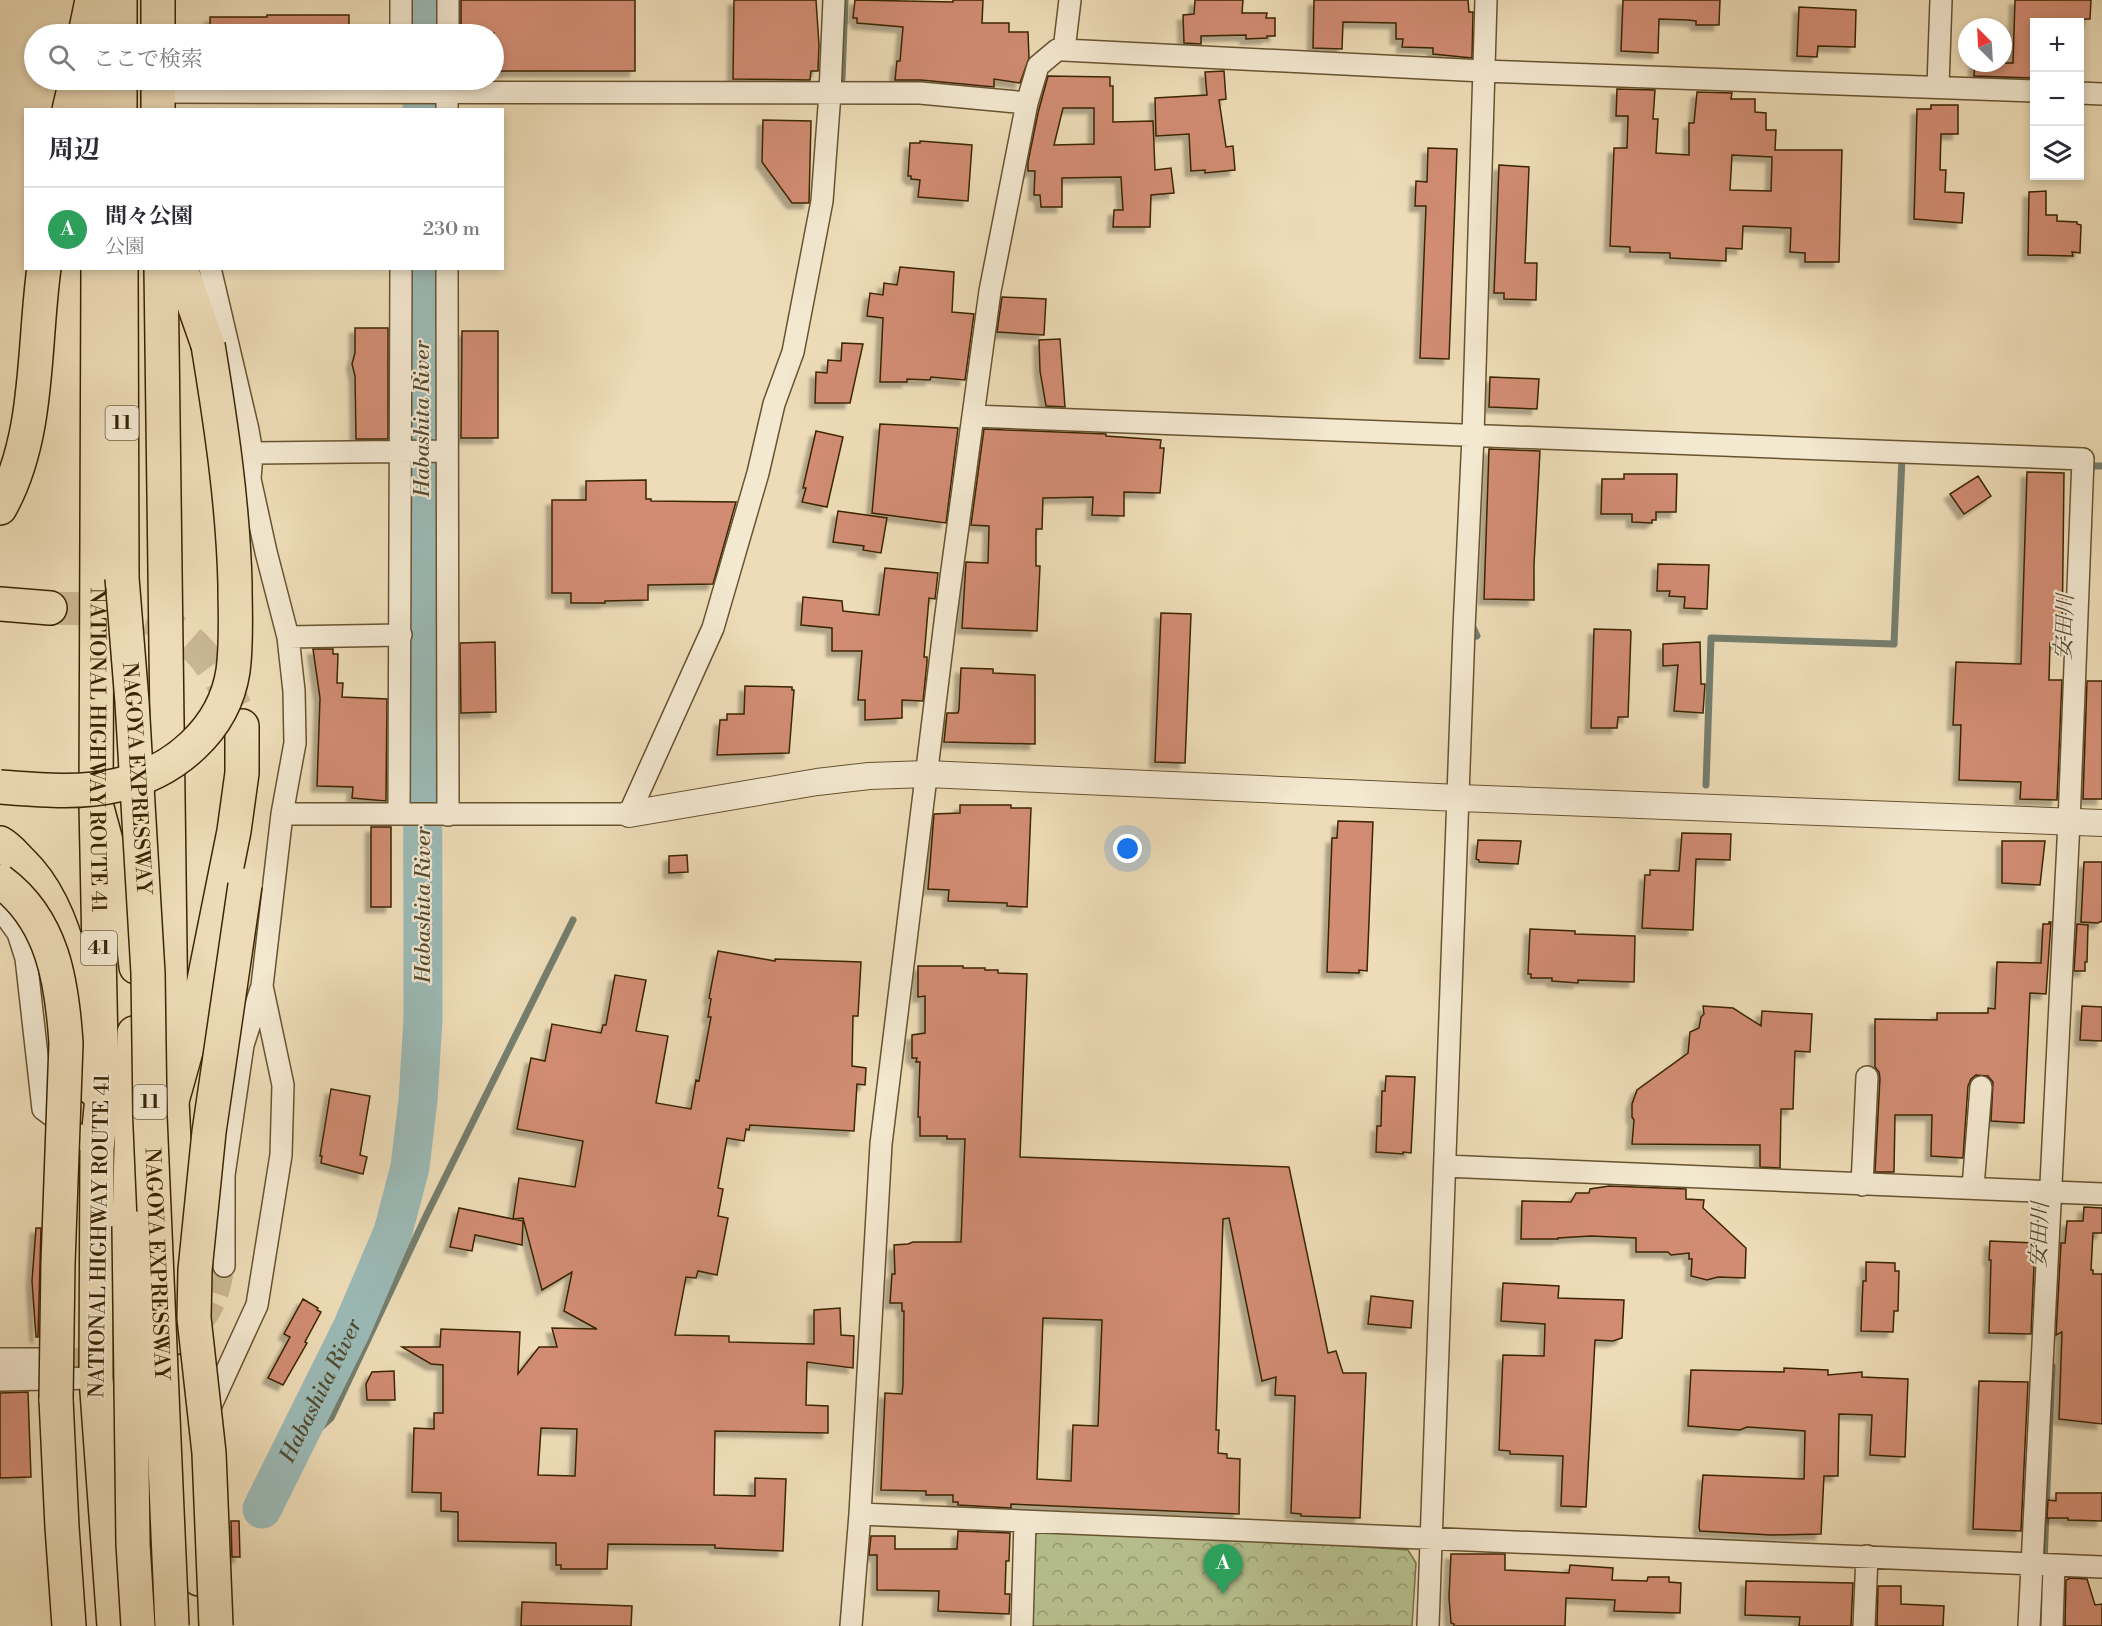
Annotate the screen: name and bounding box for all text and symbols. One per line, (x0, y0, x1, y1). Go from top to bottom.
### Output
north arrow (1958, 18, 2012, 72)
map controls (2030, 18, 2084, 180)
button: + (2030, 18, 2084, 72)
search box (24, 24, 504, 90)
icon: search (45, 41, 78, 74)
text: ここで検索 (93, 46, 203, 73)
button: − (2030, 72, 2084, 126)
button: layers (2030, 126, 2084, 180)
text: 周辺 (48, 134, 100, 166)
text: 間々公園 (105, 203, 193, 230)
text: A (60, 217, 75, 242)
text: 230 m (423, 217, 480, 242)
text: 公園 (105, 235, 145, 260)
water label: Habashita River (409, 340, 436, 499)
road number: 11 (106, 406, 138, 440)
street label: NATIONAL HIGHWAY ROUTE 41 (83, 588, 111, 912)
water label: 安田川 (2050, 592, 2080, 660)
street label: NAGOYA EXPRESSWAY (116, 661, 156, 897)
water label: Habashita River (410, 826, 437, 985)
your location (1113, 834, 1142, 863)
road number: 41 (81, 931, 117, 965)
street label: NATIONAL HIGHWAY ROUTE 41 (84, 1074, 116, 1398)
road number: 11 (134, 1085, 166, 1119)
street label: NAGOYA EXPRESSWAY (138, 1147, 174, 1382)
water label: 安田川 (2025, 1200, 2055, 1268)
water label: Habashita River (273, 1314, 368, 1468)
pin: A (1204, 1544, 1242, 1594)

